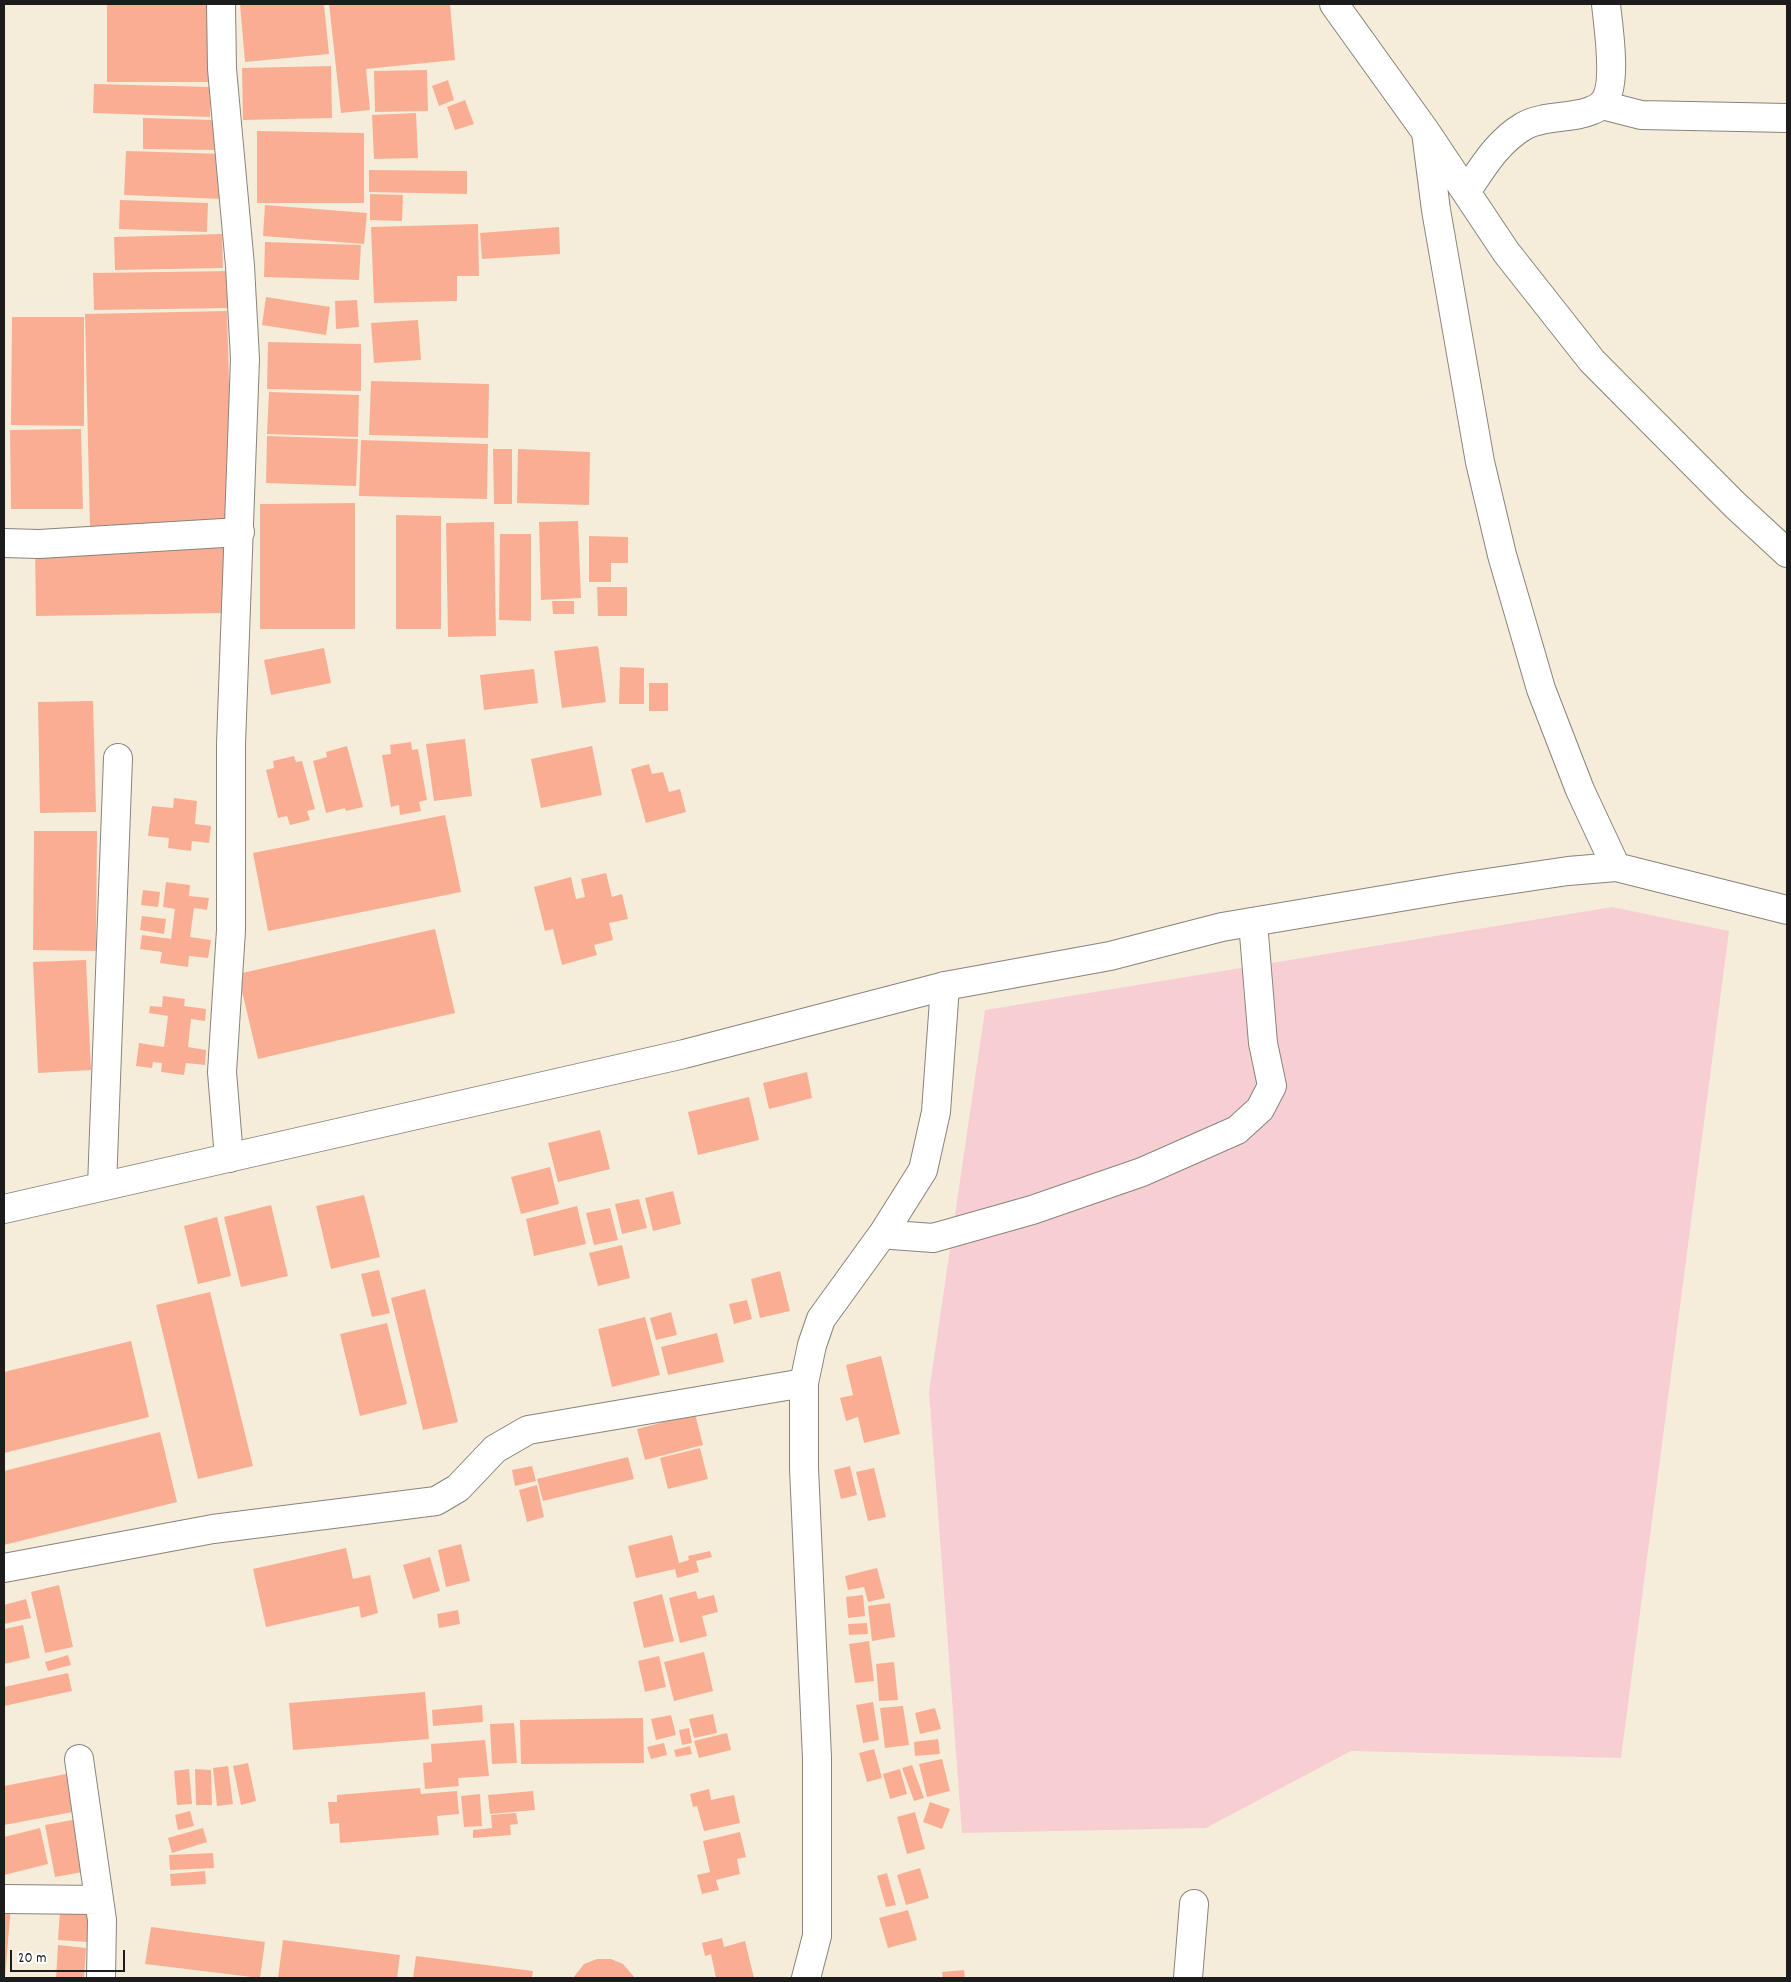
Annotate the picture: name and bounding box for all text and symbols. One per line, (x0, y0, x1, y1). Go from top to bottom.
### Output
scale bar (12, 1940, 128, 1972)
text: 20 m (18, 1948, 46, 1970)

